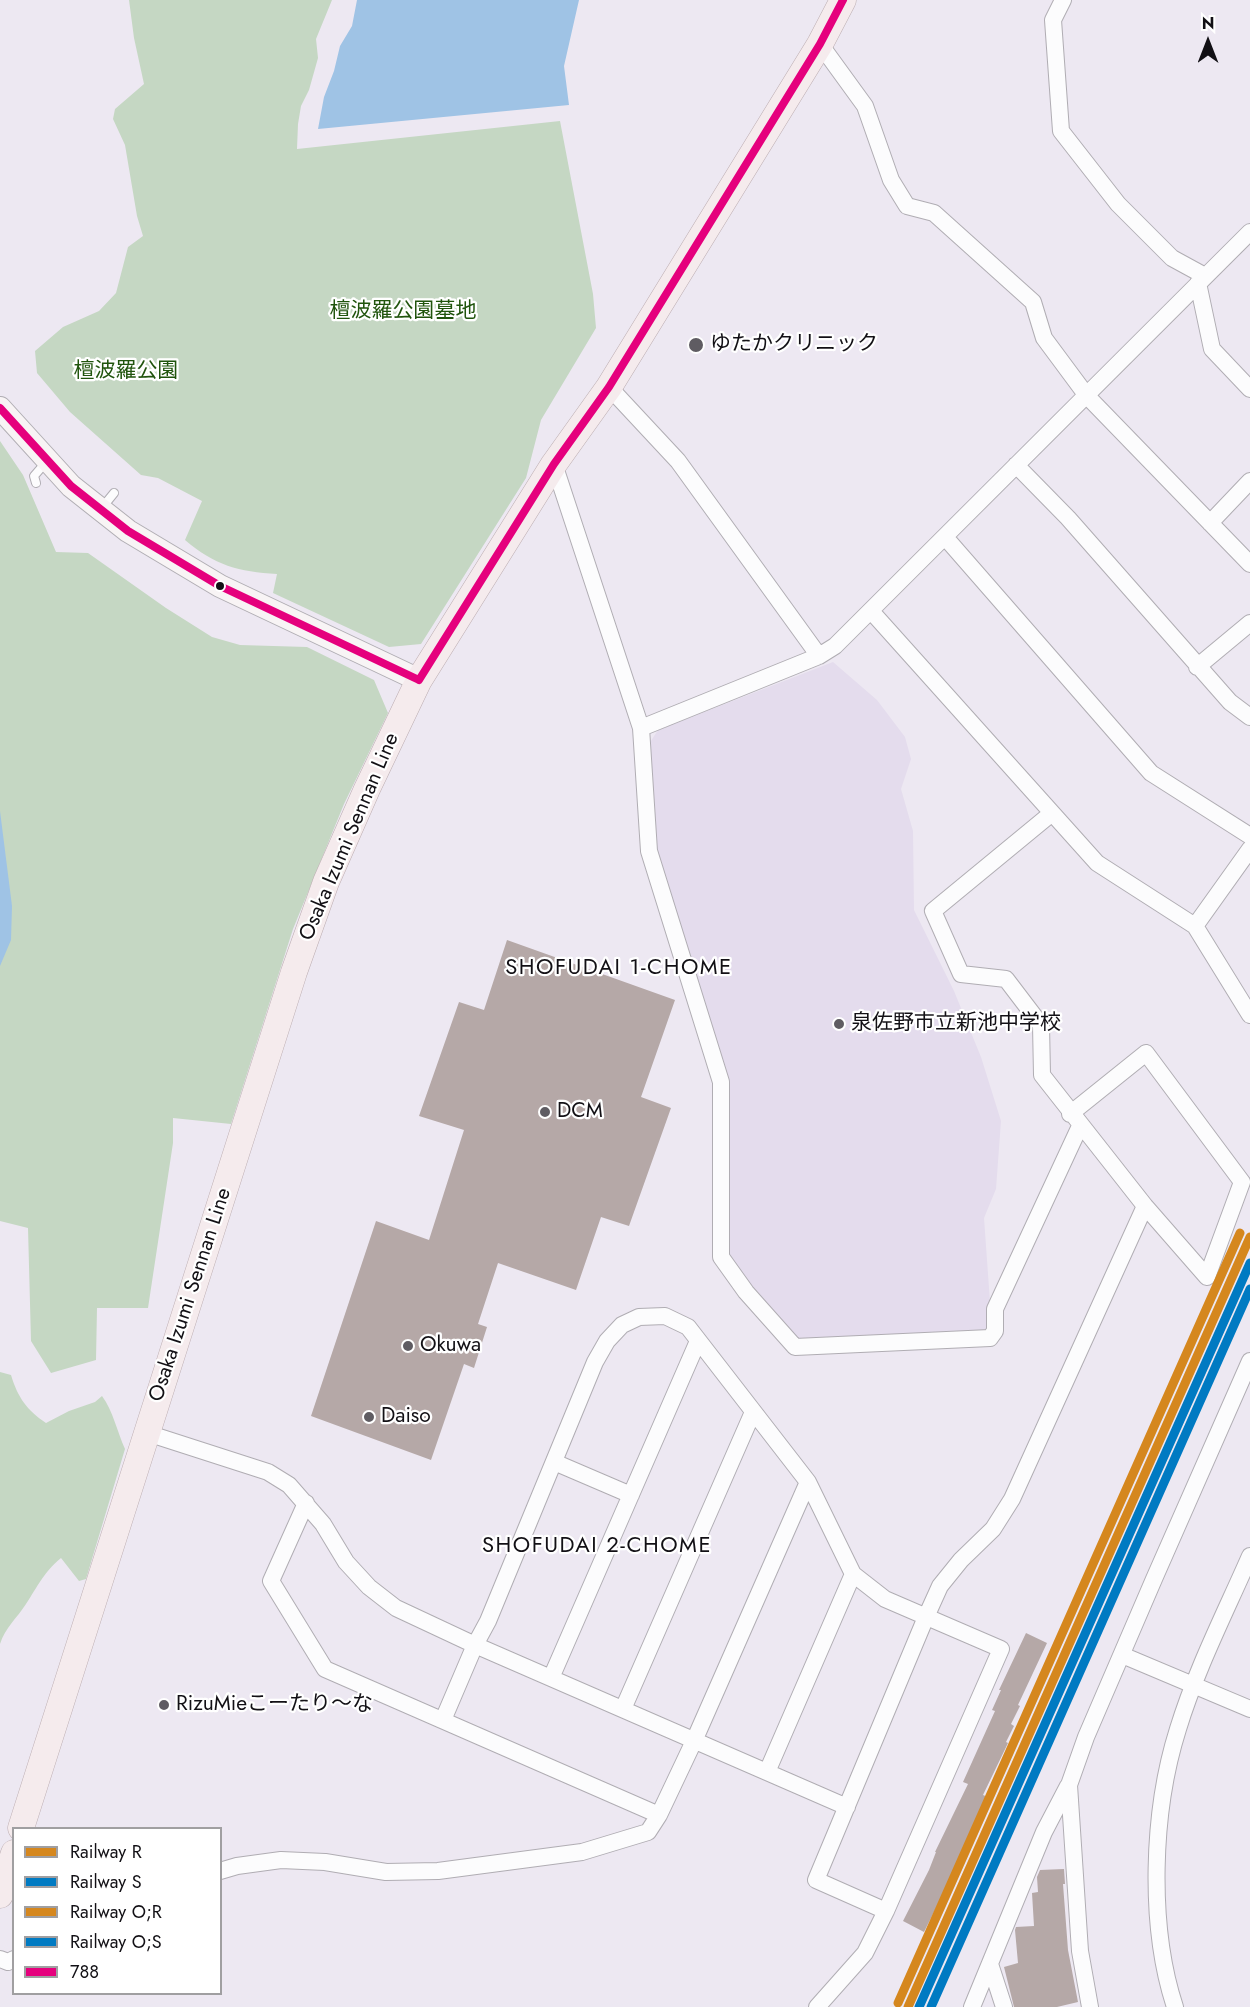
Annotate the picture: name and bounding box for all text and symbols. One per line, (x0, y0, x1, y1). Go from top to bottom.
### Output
north arrow (1178, 12, 1238, 72)
text: N (1202, 12, 1214, 35)
park label: 檀波羅公園墓地 (330, 299, 476, 325)
place label: ゆたかクリニック (710, 332, 878, 358)
marker: ゆたかクリニック (687, 336, 705, 354)
park label: 檀波羅公園 (74, 359, 178, 385)
unlabelled marker (214, 580, 226, 592)
street label: Osaka Izumi Sennan Line (295, 729, 405, 945)
district label: SHOFUDAI 1-CHOME (505, 956, 733, 982)
place label: 泉佐野市立新池中学校 (851, 1011, 1061, 1037)
marker: 泉佐野市立新池中学校 (832, 1017, 846, 1031)
place label: DCM (557, 1099, 603, 1125)
marker: DCM (538, 1105, 552, 1119)
street label: Osaka Izumi Sennan Line (145, 1185, 237, 1405)
place label: Okuwa (420, 1333, 481, 1359)
marker: Okuwa (401, 1339, 415, 1353)
place label: Daiso (381, 1404, 431, 1430)
marker: Daiso (362, 1410, 376, 1424)
district label: SHOFUDAI 2-CHOME (482, 1534, 712, 1560)
place label: RizuMieこーたり～な (176, 1692, 373, 1718)
marker: RizuMieこーたり～な (157, 1698, 171, 1712)
legend (12, 1827, 222, 1995)
text: Railway R (70, 1839, 142, 1865)
text: Railway S (70, 1869, 142, 1895)
text: Railway O;R (70, 1899, 162, 1925)
text: Railway O;S (70, 1929, 162, 1955)
text: 788 (70, 1959, 99, 1985)

